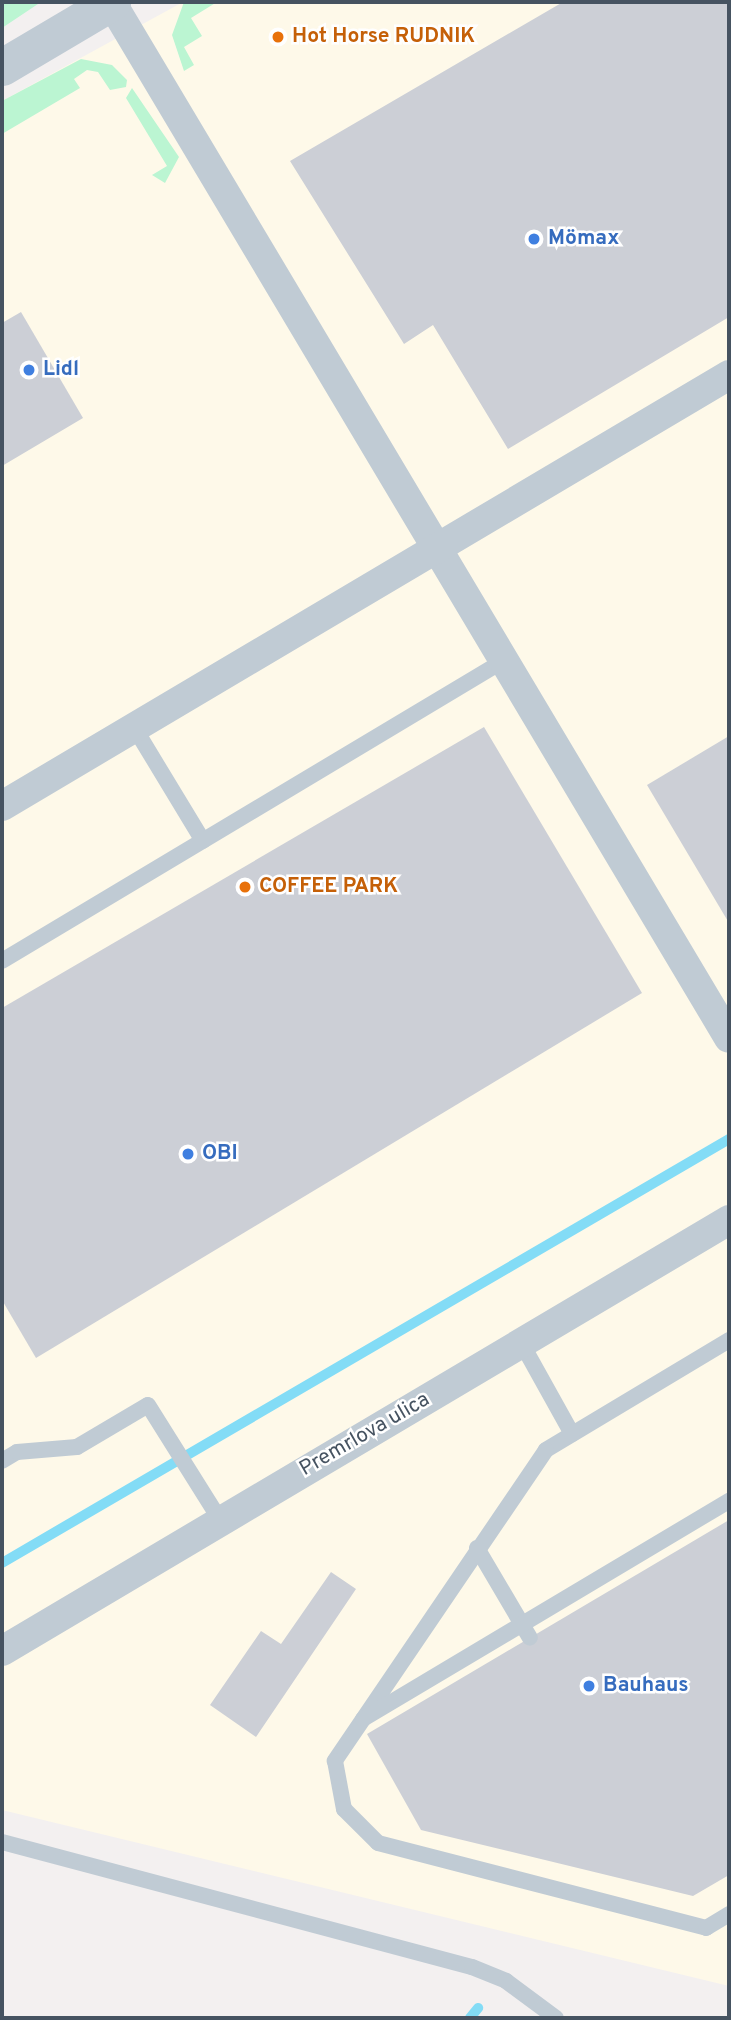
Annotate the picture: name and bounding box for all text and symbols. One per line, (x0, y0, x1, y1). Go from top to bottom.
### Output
place label: Hot Horse RUDNIK (292, 24, 475, 50)
marker: Hot Horse RUDNIK (270, 29, 286, 45)
place label: Mömax (548, 226, 619, 252)
marker: Mömax (526, 231, 542, 247)
place label: Lidl (43, 357, 79, 383)
marker: Lidl (21, 362, 37, 378)
place label: COFFEE PARK (259, 874, 398, 900)
marker: COFFEE PARK (237, 879, 253, 895)
place label: OBI (202, 1141, 238, 1167)
marker: OBI (180, 1146, 196, 1162)
street label: Premrlova ulica (296, 1388, 434, 1482)
place label: Bauhaus (603, 1673, 689, 1699)
marker: Bauhaus (581, 1678, 597, 1694)

